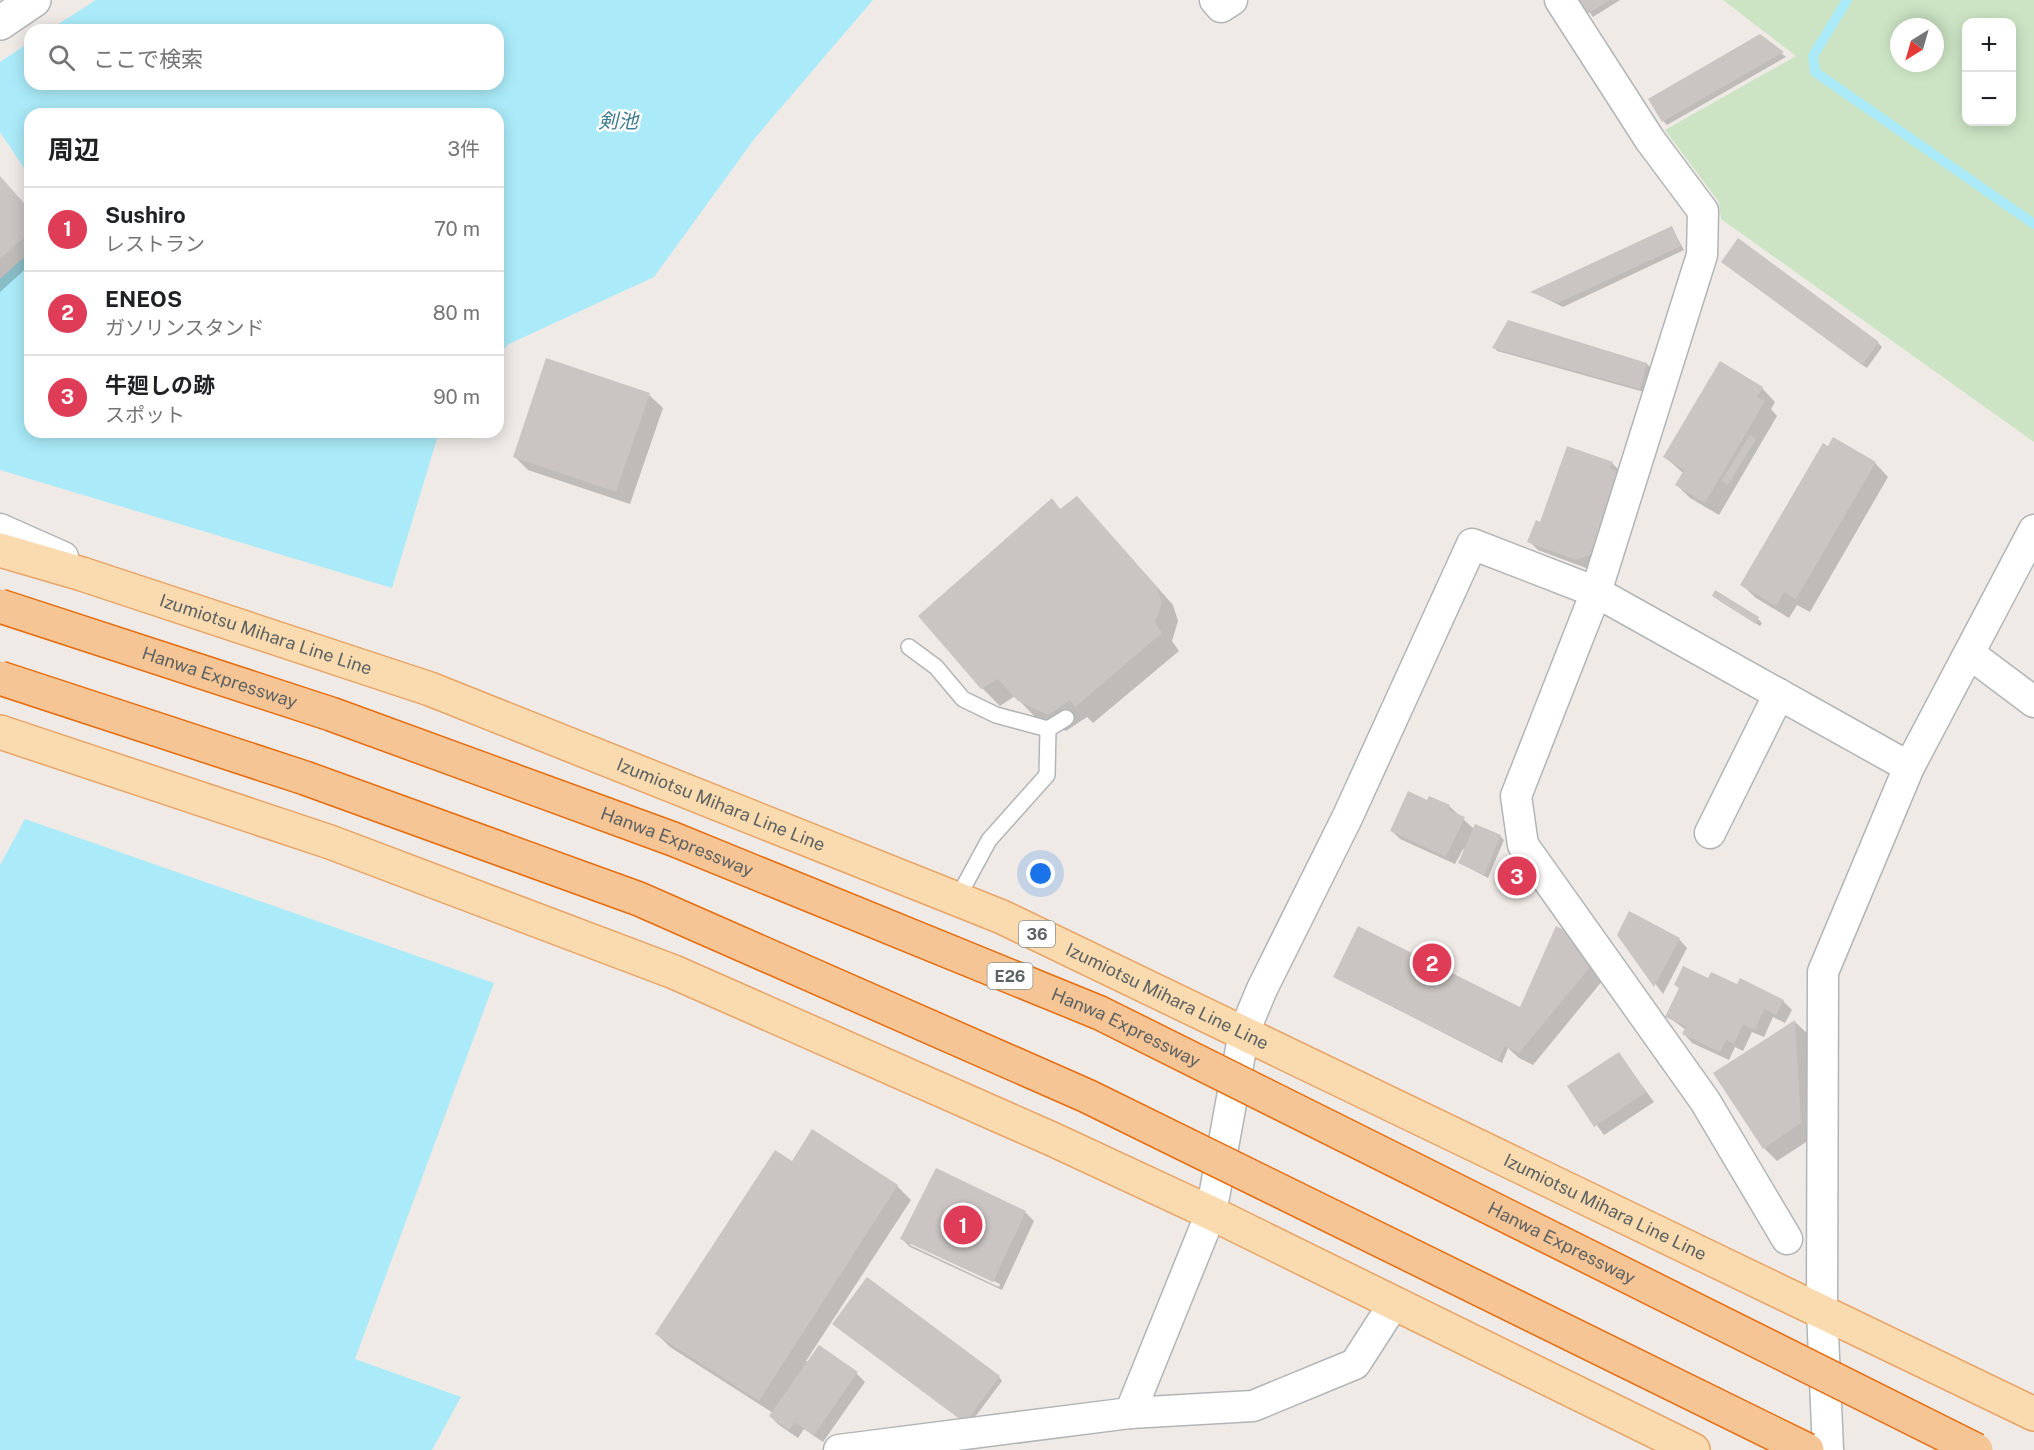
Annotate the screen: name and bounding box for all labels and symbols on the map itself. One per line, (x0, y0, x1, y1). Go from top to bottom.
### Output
north arrow (1890, 18, 1944, 72)
water label: 剣池 (598, 109, 640, 133)
street label: Izumiotsu Mihara Line Line (157, 589, 375, 679)
street label: Hanwa Expressway (139, 642, 300, 712)
street label: Izumiotsu Mihara Line Line (614, 754, 828, 855)
street label: Hanwa Expressway (598, 802, 757, 881)
pin: 3 (1498, 854, 1537, 898)
your location (1026, 859, 1055, 888)
road number: 36 (1019, 921, 1055, 947)
street label: Izumiotsu Mihara Line Line (1063, 938, 1272, 1054)
pin: 2 (1412, 940, 1452, 986)
road number: E26 (988, 963, 1032, 989)
street label: Hanwa Expressway (1049, 983, 1204, 1072)
street label: Izumiotsu Mihara Line Line (1500, 1149, 1710, 1265)
street label: Hanwa Expressway (1484, 1197, 1639, 1288)
pin: 1 (944, 1202, 982, 1248)

